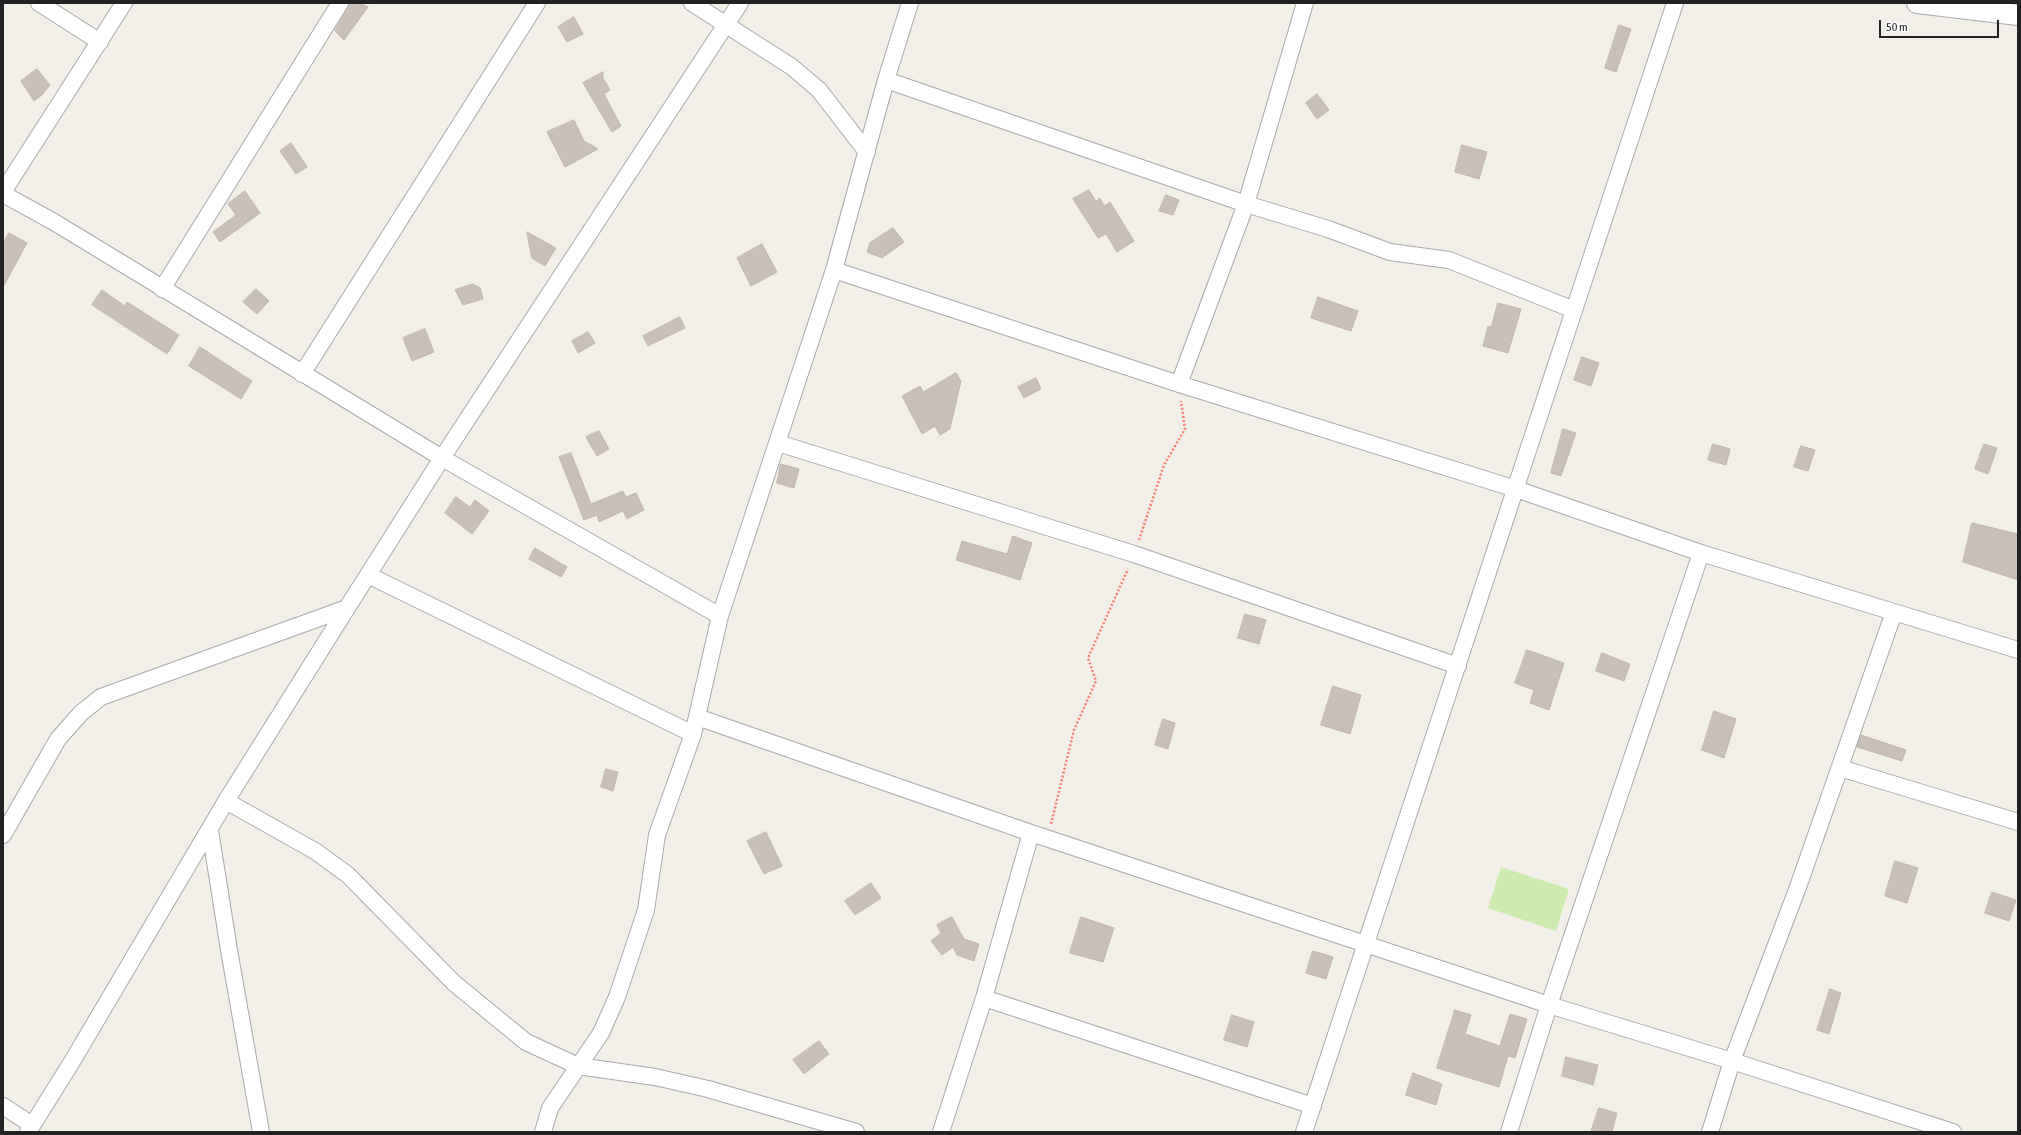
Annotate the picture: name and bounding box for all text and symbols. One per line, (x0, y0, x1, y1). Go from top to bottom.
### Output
scale bar (1881, 12, 2001, 38)
text: 50 m (1886, 20, 1908, 34)

